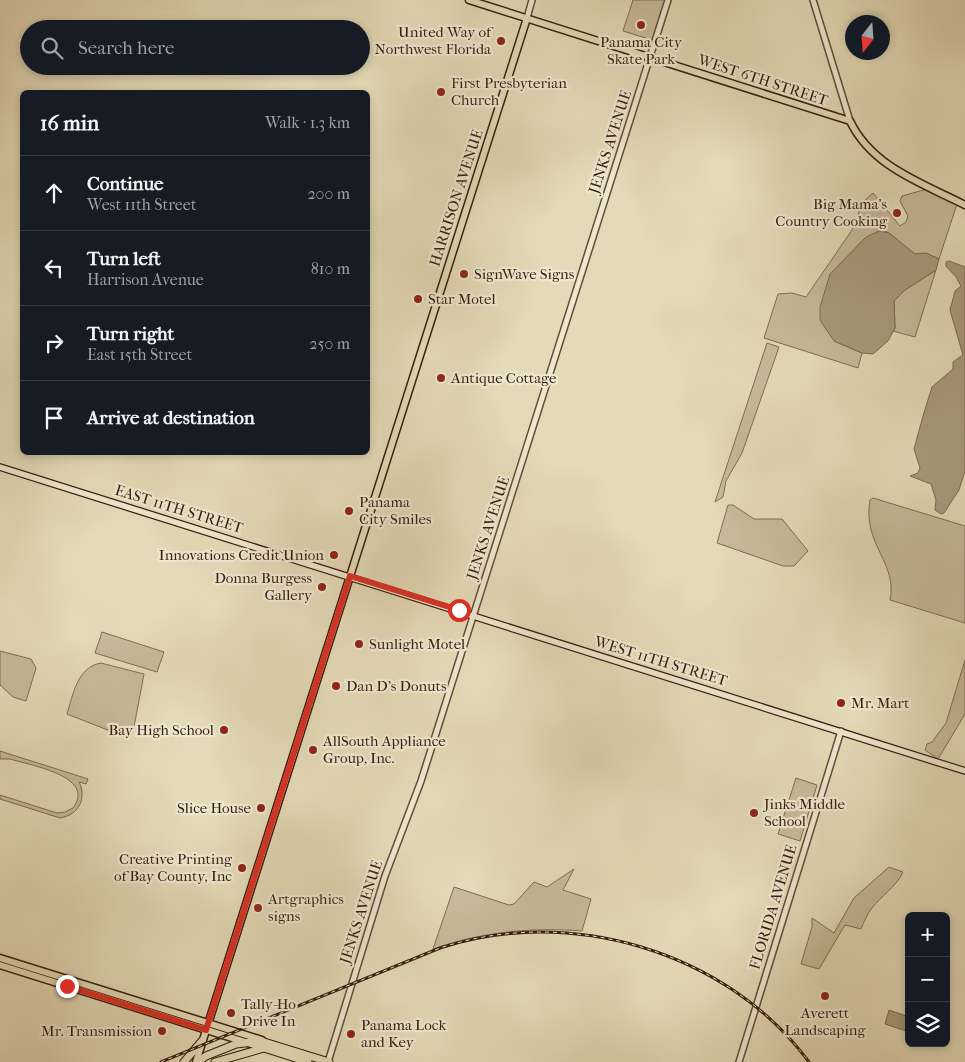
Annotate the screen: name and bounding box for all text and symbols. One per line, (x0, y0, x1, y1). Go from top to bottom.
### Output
north arrow (845, 15, 890, 60)
marker: Panama City Skate Park (635, 19, 647, 31)
search box (20, 20, 370, 75)
place label: United Way of Northwest Florida (375, 23, 494, 58)
place label: Panama City Skate Park (600, 33, 683, 68)
icon: search (38, 34, 66, 62)
marker: United Way of Northwest Florida (495, 35, 507, 47)
text: Search here (78, 37, 174, 59)
street label: WEST 6TH STREET (695, 50, 831, 110)
place label: First Presbyterian Church (451, 74, 567, 109)
marker: First Presbyterian Church (435, 86, 447, 98)
street label: JENKS AVENUE (584, 88, 635, 197)
text: 16 min (40, 111, 99, 135)
text: Walk · 1.3 km (265, 113, 350, 132)
street label: HARRISON AVENUE (425, 127, 487, 269)
text: Continue (87, 173, 163, 195)
icon: ahead (40, 179, 68, 207)
text: 200 m (307, 184, 350, 203)
text: West 11th Street (87, 195, 196, 214)
place label: Big Mama's Country Cooking (775, 195, 888, 230)
marker: Big Mama's Country Cooking (891, 207, 903, 219)
text: Turn left (87, 248, 161, 270)
icon: left (40, 254, 68, 282)
text: 810 m (311, 259, 350, 278)
place label: SignWave Signs (474, 265, 575, 283)
marker: SignWave Signs (458, 268, 470, 280)
text: Harrison Avenue (87, 270, 204, 289)
place label: Star Motel (428, 290, 496, 308)
marker: Star Motel (412, 293, 424, 305)
text: Turn right (87, 323, 174, 345)
icon: right (40, 329, 68, 357)
text: 250 m (309, 334, 350, 353)
text: East 15th Street (87, 345, 192, 364)
place label: Antique Cottage (450, 369, 557, 387)
marker: Antique Cottage (435, 372, 447, 384)
icon: arrive (40, 404, 68, 432)
text: Arrive at destination (87, 407, 255, 429)
street label: JENKS AVENUE (462, 474, 513, 583)
street label: EAST 11TH STREET (113, 481, 246, 537)
place label: Panama City Smiles (359, 493, 432, 528)
marker: Panama City Smiles (343, 505, 355, 517)
place label: Innovations Credit Union (159, 546, 324, 564)
marker: Innovations Credit Union (328, 549, 340, 561)
place label: Donna Burgess Gallery (214, 569, 313, 604)
marker: Donna Burgess Gallery (316, 581, 328, 593)
route start (448, 599, 471, 622)
street label: WEST 11TH STREET (591, 632, 730, 690)
place label: Sunlight Motel (369, 635, 465, 653)
marker: Sunlight Motel (353, 638, 365, 650)
place label: Dan D's Donuts (346, 677, 447, 695)
marker: Dan D's Donuts (330, 680, 342, 692)
place label: Mr. Mart (851, 694, 910, 712)
marker: Mr. Mart (835, 697, 847, 709)
place label: Bay High School (109, 721, 214, 739)
marker: Bay High School (218, 724, 230, 736)
place label: AllSouth Appliance Group, Inc. (322, 732, 446, 767)
marker: AllSouth Appliance Group, Inc. (307, 744, 319, 756)
place label: Jinks Middle School (763, 795, 845, 830)
place label: Slice House (177, 799, 252, 817)
marker: Slice House (255, 802, 267, 814)
marker: Jinks Middle School (748, 807, 760, 819)
street label: FLORIDA AVENUE (745, 842, 801, 972)
place label: Creative Printing of Bay County, Inc (114, 850, 233, 885)
street label: JENKS AVENUE (335, 858, 386, 967)
marker: Creative Printing of Bay County, Inc (236, 862, 248, 874)
place label: Artgraphics signs (267, 890, 344, 925)
marker: Artgraphics signs (252, 902, 264, 914)
map controls (905, 912, 950, 1047)
button: + (905, 912, 950, 957)
button: − (905, 957, 950, 1002)
route end (56, 975, 79, 998)
marker: Averett Landscaping (819, 990, 831, 1002)
place label: Tally-Ho Drive In (241, 995, 296, 1030)
button: layers (905, 1002, 950, 1047)
place label: Averett Landscaping (784, 1004, 867, 1039)
marker: Tally-Ho Drive In (225, 1007, 237, 1019)
place label: Panama Lock and Key (361, 1016, 446, 1051)
place label: Mr. Transmission (41, 1022, 152, 1040)
marker: Mr. Transmission (156, 1025, 168, 1037)
marker: Panama Lock and Key (345, 1028, 357, 1040)

